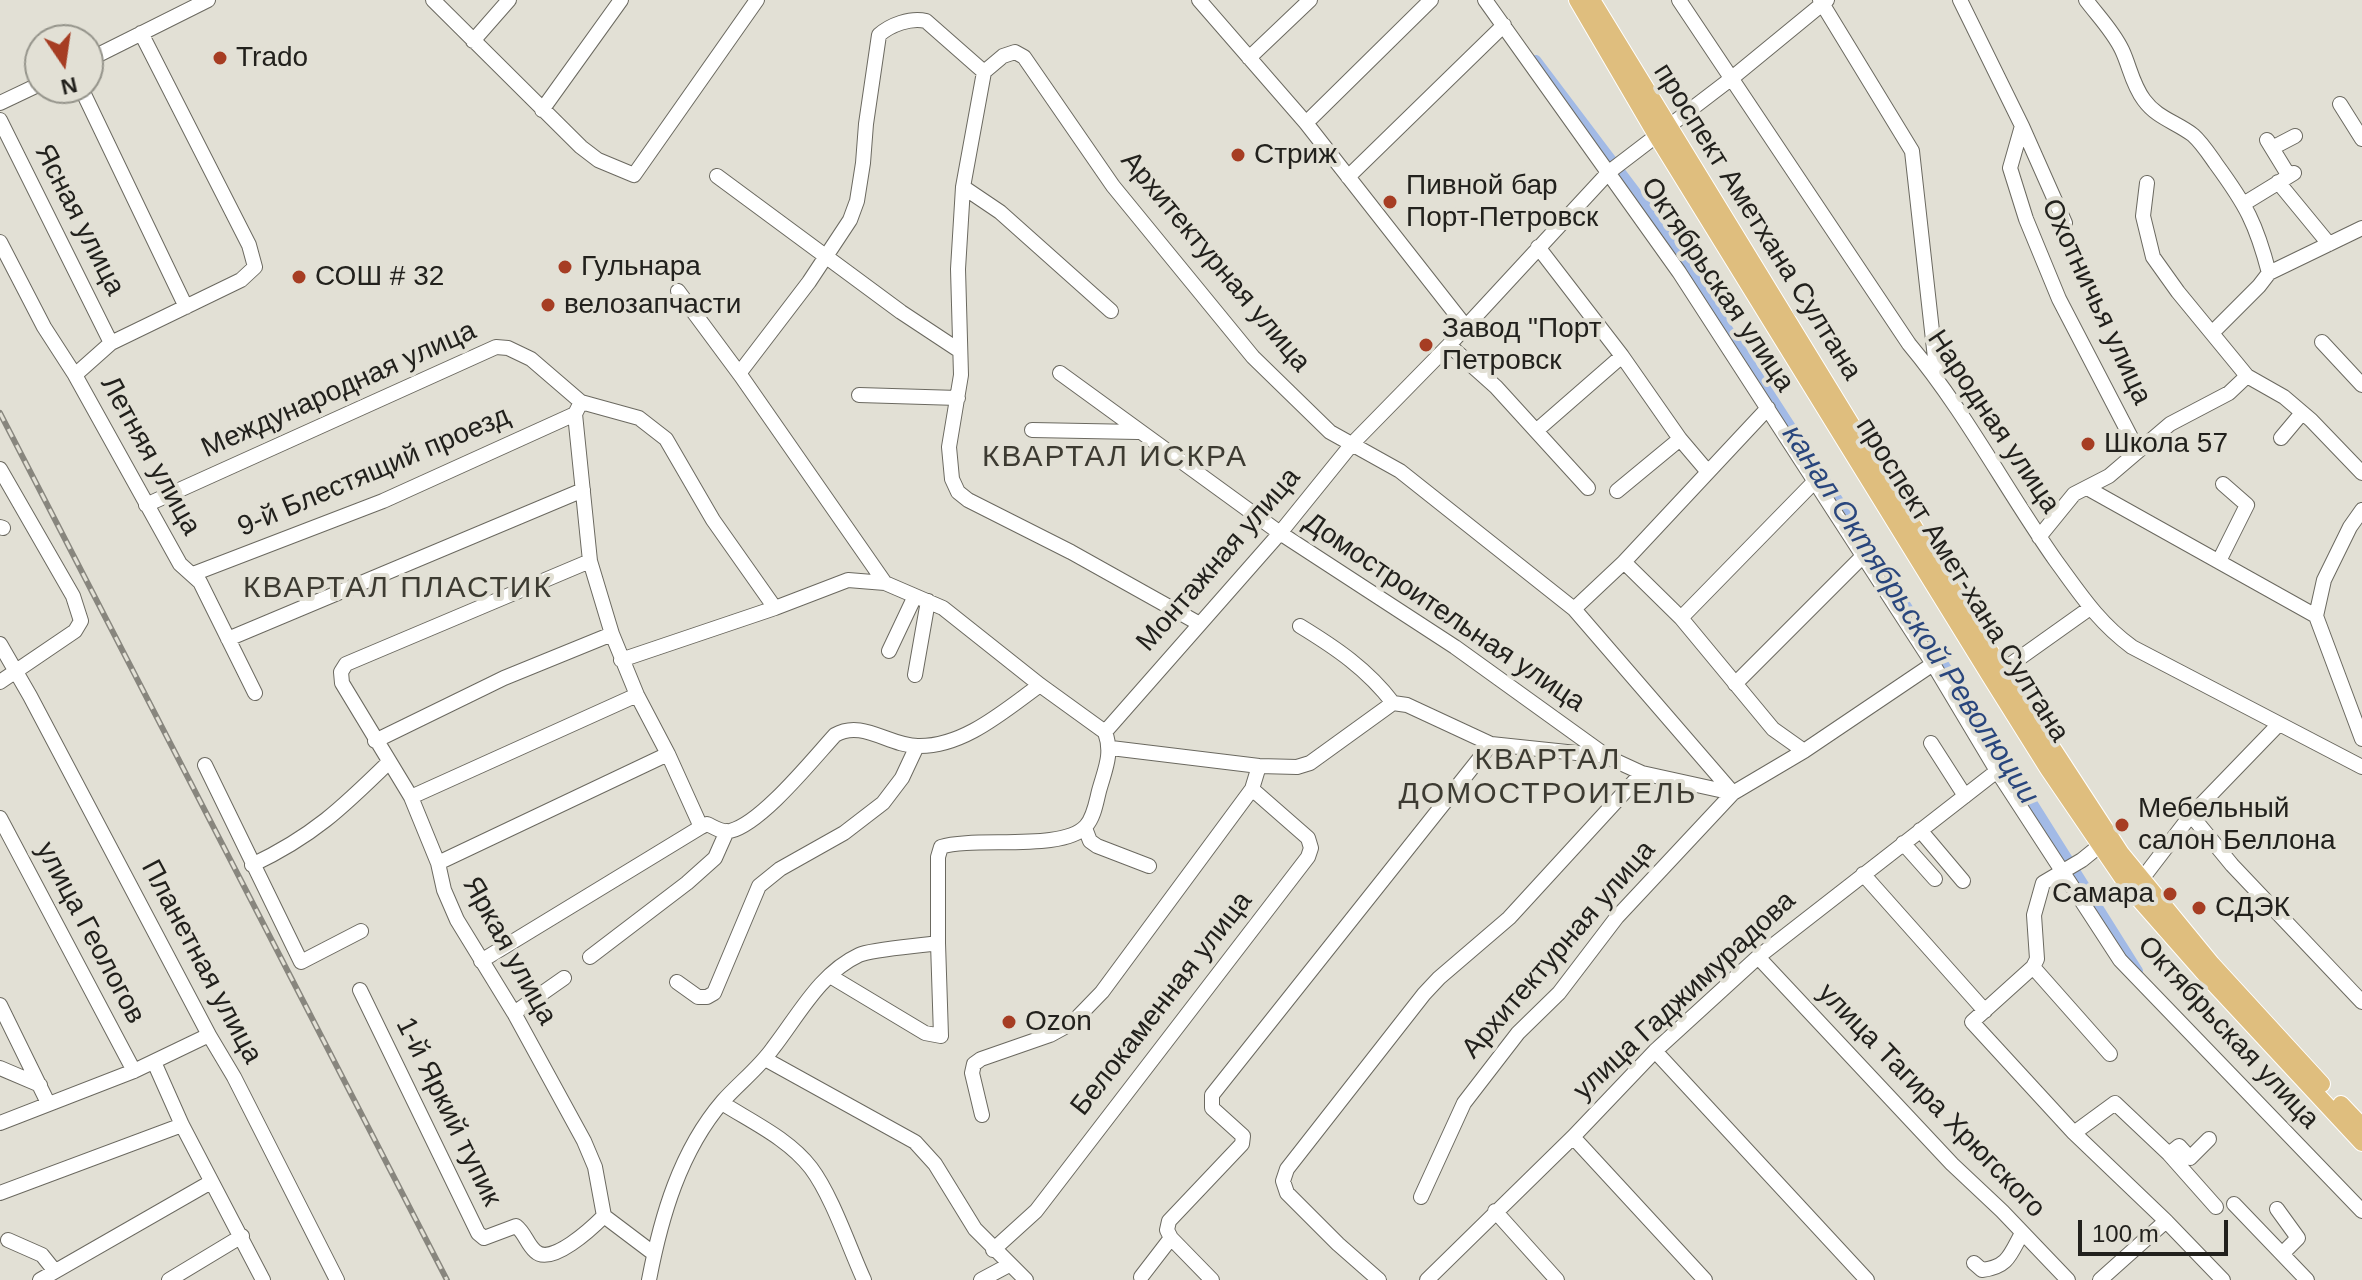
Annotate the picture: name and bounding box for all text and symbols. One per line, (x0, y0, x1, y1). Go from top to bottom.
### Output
north arrow (24, 24, 104, 104)
place label: Trado (236, 41, 308, 75)
marker: Trado (211, 49, 229, 67)
street label: проспект Аметхана Султана (1646, 58, 1868, 386)
text: N (59, 72, 80, 100)
place label: Стриж (1254, 138, 1337, 172)
street label: Ясная улица (27, 139, 131, 301)
street label: Архитектурная улица (1113, 145, 1317, 379)
marker: Стриж (1229, 146, 1247, 164)
place label: Пивной бар Порт-Петровск (1406, 169, 1598, 235)
street label: Октябрьская улица (1633, 172, 1801, 398)
marker: Пивной бар Порт-Петровск (1381, 193, 1399, 211)
street label: Охотничья улица (2034, 194, 2158, 410)
place label: Гульнара (581, 250, 701, 284)
marker: Гульнара (556, 258, 574, 276)
place label: СОШ # 32 (315, 260, 444, 294)
marker: СОШ # 32 (290, 268, 308, 286)
place label: велозапчасти (564, 288, 741, 322)
marker: велозапчасти (539, 296, 557, 314)
place label: Завод "Порт Петровск (1442, 312, 1602, 378)
street label: Международная улица (197, 314, 481, 466)
street label: Народная улица (1919, 324, 2067, 520)
marker: Завод "Порт Петровск (1417, 336, 1435, 354)
street label: Летняя улица (93, 371, 207, 541)
street label: 9-й Блестящий проезд (233, 399, 515, 545)
street label: проспект Амет-хана Султана (1848, 412, 2076, 748)
water label: канал Октябрьской Революции (1774, 419, 2046, 811)
place label: Школа 57 (2104, 427, 2228, 461)
marker: Школа 57 (2079, 435, 2097, 453)
district label: КВАРТАЛ ИСКРА (982, 440, 1248, 476)
street label: Монтажная улица (1130, 461, 1308, 659)
street label: Домостроительная улица (1297, 506, 1591, 720)
district label: КВАРТАЛ ПЛАСТИК (243, 571, 553, 607)
district label: КВАРТАЛ ДОМОСТРОИТЕЛЬ (1399, 743, 1697, 814)
place label: Мебельный салон Беллона (2138, 792, 2336, 858)
marker: Мебельный салон Беллона (2113, 816, 2131, 834)
street label: Архитектурная улица (1455, 834, 1663, 1066)
street label: улица Геологов (28, 836, 152, 1030)
street label: Планетная улица (133, 854, 269, 1070)
street label: Яркая улица (455, 871, 563, 1031)
place label: Самара (2052, 877, 2154, 911)
street label: улица Гаджимурадова (1567, 884, 1803, 1108)
street label: Белокаменная улица (1064, 885, 1260, 1123)
marker: Самара (2161, 885, 2179, 903)
place label: СДЭК (2215, 891, 2290, 925)
marker: СДЭК (2190, 899, 2208, 917)
street label: Октябрьская улица (2130, 930, 2326, 1136)
street label: улица Тагира Хрюгского (1810, 977, 2052, 1225)
place label: Ozon (1025, 1005, 1092, 1039)
street label: 1-й Яркий тупик (388, 1012, 508, 1212)
marker: Ozon (1000, 1013, 1018, 1031)
scale bar (2082, 1204, 2232, 1254)
text: 100 m (2092, 1220, 2159, 1247)

